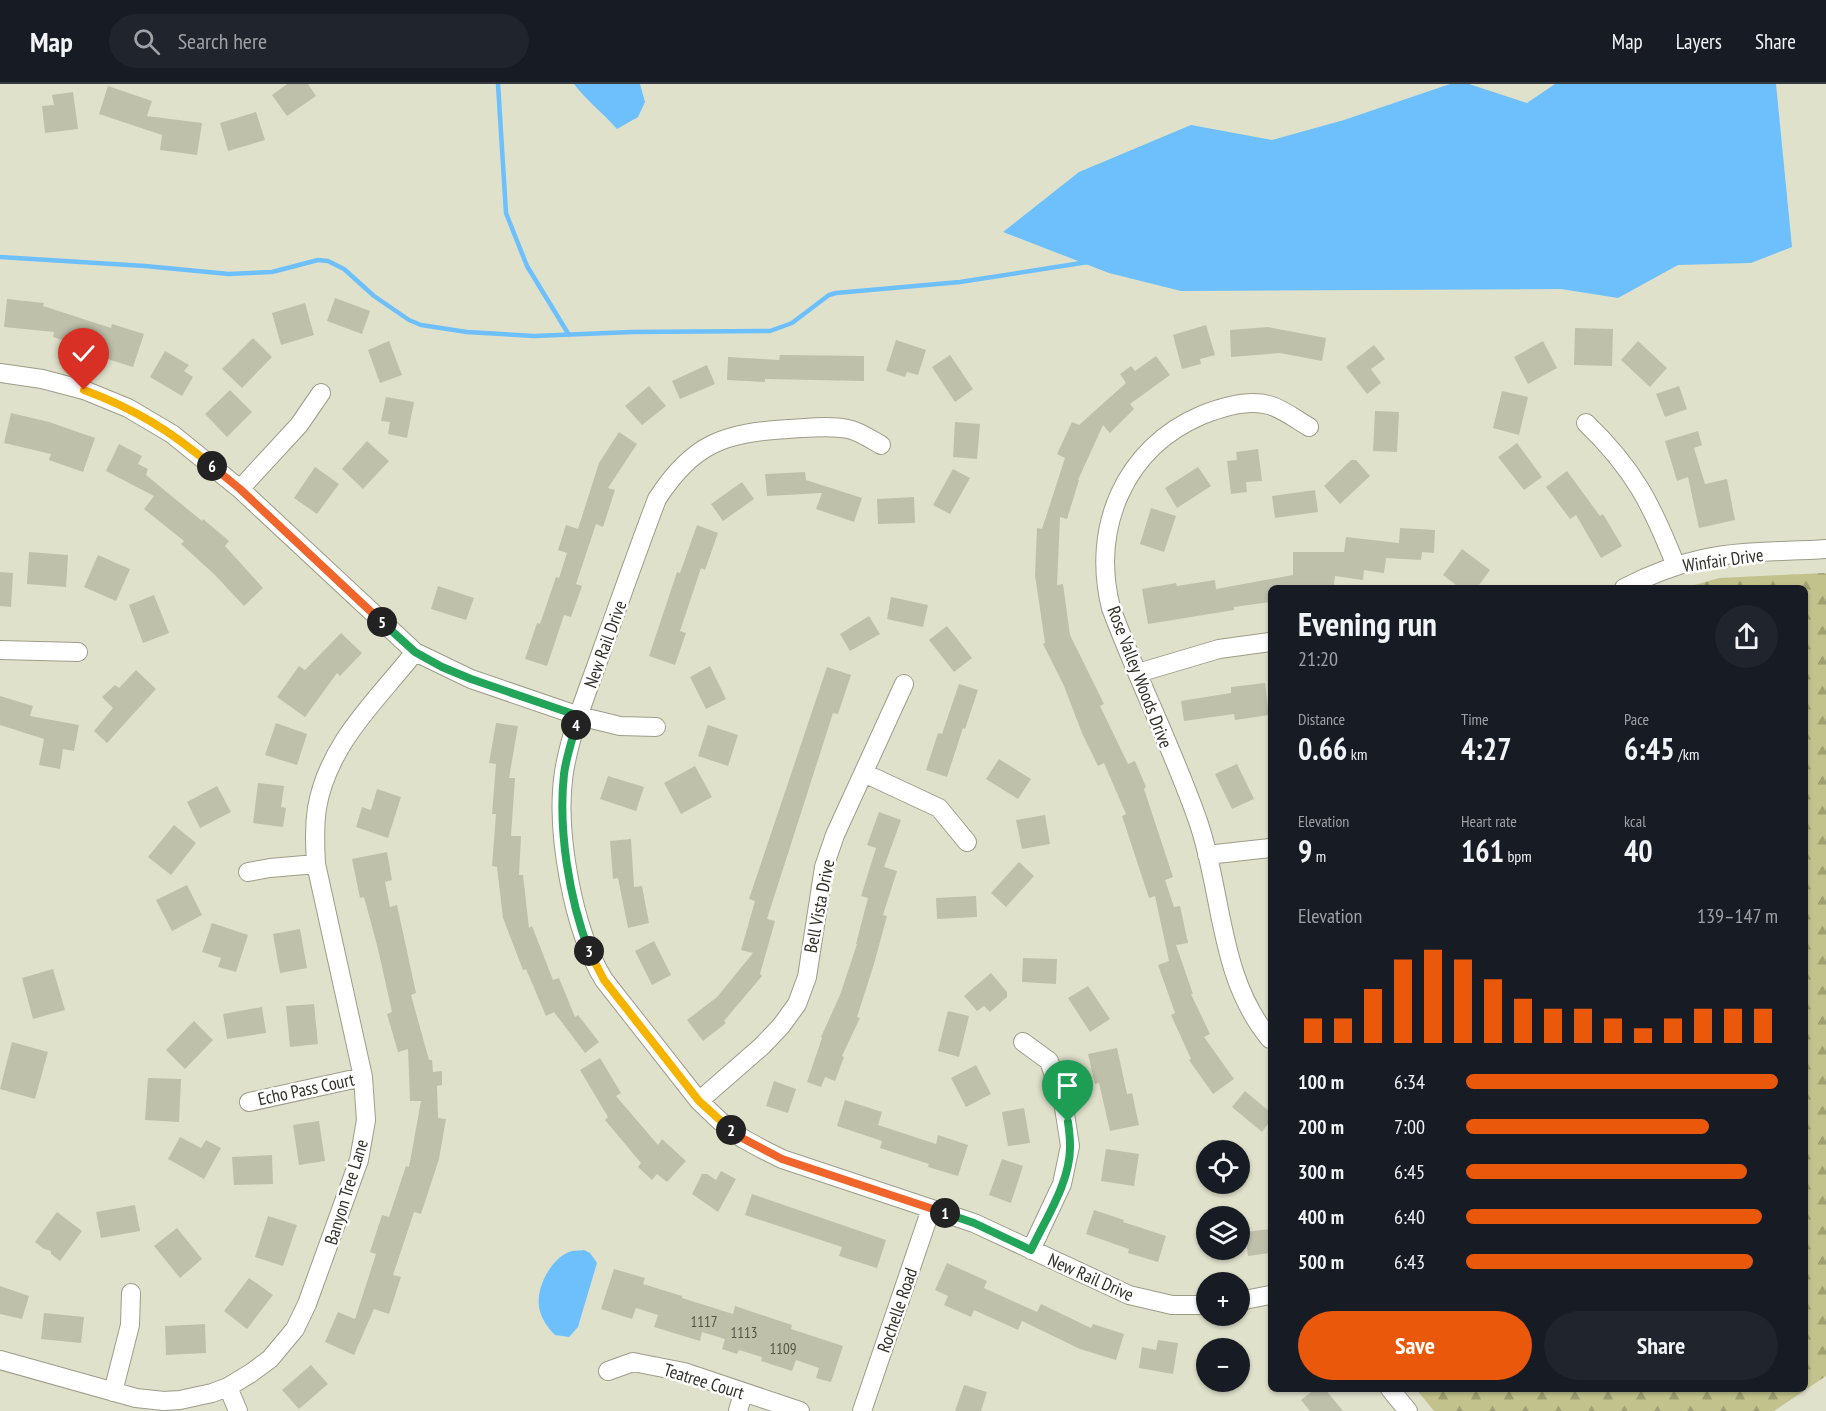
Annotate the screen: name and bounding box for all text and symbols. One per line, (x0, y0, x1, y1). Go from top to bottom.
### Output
search box (109, 14, 529, 68)
text: Map (30, 23, 73, 60)
icon: search (130, 25, 163, 58)
text: Search here (178, 27, 267, 55)
text: Map (1612, 28, 1643, 55)
text: Layers (1676, 28, 1722, 55)
text: Share (1755, 28, 1796, 55)
pin (58, 328, 109, 390)
icon: check (67, 337, 100, 370)
pin: 6 (197, 451, 227, 481)
text: 6 (208, 456, 216, 476)
street label: Winfair Drive (1681, 543, 1765, 577)
street label: New Rail Drive (579, 597, 631, 691)
text: Evening run (1298, 602, 1437, 645)
street label: Rose Valley Woods Drive (1102, 603, 1178, 751)
button: share (1715, 605, 1778, 668)
pin: 5 (367, 607, 397, 637)
text: 5 (378, 612, 386, 632)
text: 21:20 (1298, 646, 1338, 672)
text: Distance (1298, 709, 1345, 729)
text: Time (1461, 709, 1489, 729)
text: Pace (1624, 709, 1649, 729)
pin: 4 (561, 710, 591, 740)
text: 4 (572, 715, 580, 735)
text: 0.66 (1298, 729, 1347, 768)
text: 4:27 (1461, 729, 1512, 768)
text: 6:45 (1624, 729, 1675, 768)
text: km (1347, 744, 1367, 764)
text: /km (1675, 744, 1699, 764)
text: Elevation (1298, 811, 1349, 831)
text: Heart rate (1461, 811, 1517, 831)
text: kcal (1624, 811, 1646, 831)
text: 9 (1298, 831, 1312, 870)
text: 161 (1461, 831, 1504, 870)
text: 40 (1624, 831, 1653, 870)
text: m (1312, 846, 1326, 866)
text: bpm (1504, 846, 1532, 866)
street label: Bell Vista Drive (799, 857, 839, 955)
text: Elevation (1298, 903, 1362, 929)
text: 139–147 m (1697, 903, 1778, 929)
pin: 3 (574, 936, 604, 966)
text: 3 (585, 941, 593, 961)
pin (1042, 1060, 1093, 1122)
street label: Echo Pass Court (256, 1068, 356, 1110)
icon: arrive (1051, 1069, 1084, 1102)
text: 100 m (1298, 1069, 1344, 1095)
text: 6:34 (1394, 1069, 1425, 1095)
text: 200 m (1298, 1114, 1344, 1140)
text: 7:00 (1394, 1114, 1425, 1140)
pin: 2 (716, 1115, 746, 1145)
text: 2 (727, 1120, 735, 1140)
street label: Banyon Tree Lane (319, 1136, 373, 1248)
map controls (1196, 1140, 1250, 1392)
button: locate (1196, 1140, 1250, 1194)
text: 300 m (1298, 1159, 1344, 1185)
text: 6:45 (1394, 1159, 1425, 1185)
pin: 1 (930, 1198, 960, 1228)
text: 1 (941, 1203, 949, 1223)
text: 400 m (1298, 1204, 1344, 1230)
text: 6:40 (1394, 1204, 1425, 1230)
button: layers (1196, 1206, 1250, 1260)
street label: New Rail Drive (1045, 1248, 1137, 1306)
text: 500 m (1298, 1249, 1344, 1275)
text: 6:43 (1394, 1249, 1425, 1275)
street label: Rochelle Road (872, 1265, 922, 1355)
button: + (1196, 1272, 1250, 1326)
button: Save (1298, 1311, 1532, 1380)
button: Share (1544, 1311, 1778, 1380)
house number: 1117 (690, 1312, 718, 1331)
house number: 1113 (730, 1323, 758, 1342)
button: − (1196, 1338, 1250, 1392)
house number: 1109 (769, 1339, 797, 1358)
street label: Teatree Court (661, 1358, 747, 1404)

